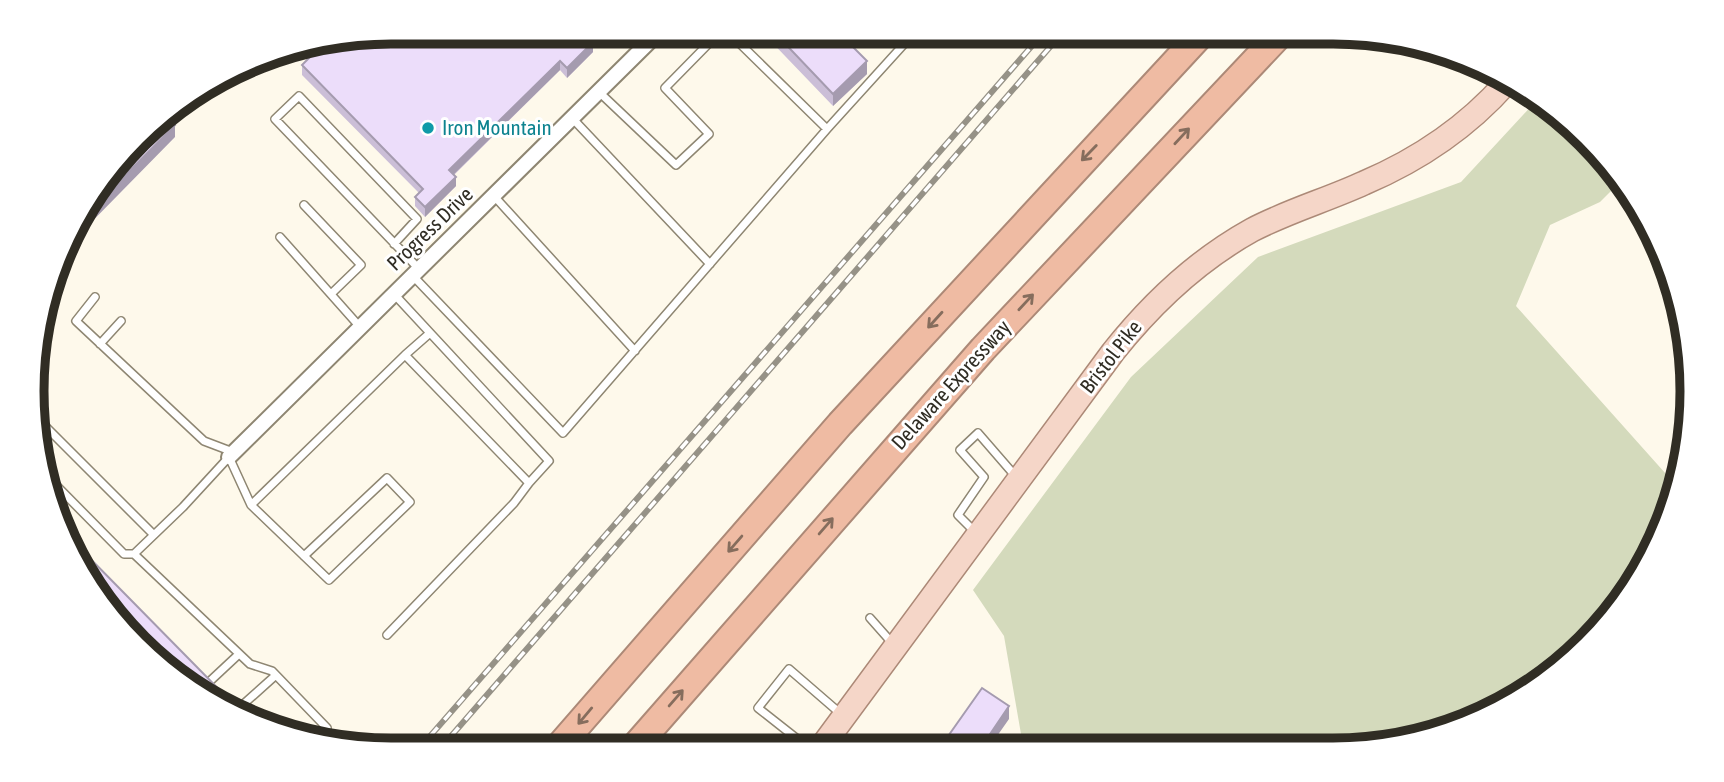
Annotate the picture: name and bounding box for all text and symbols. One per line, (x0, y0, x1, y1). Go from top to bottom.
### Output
place label: Iron Mountain (442, 115, 552, 139)
marker: Iron Mountain (420, 120, 436, 136)
one-way arrow (1173, 128, 1190, 145)
one-way arrow (1081, 144, 1098, 161)
street label: Progress Drive (382, 182, 477, 275)
one-way arrow (1018, 294, 1035, 311)
one-way arrow (927, 311, 944, 328)
street label: Delaware Expressway (886, 314, 1015, 454)
street label: Bristol Pike (1074, 315, 1146, 398)
one-way arrow (818, 518, 834, 536)
one-way arrow (727, 535, 743, 553)
one-way arrow (668, 689, 684, 707)
one-way arrow (577, 706, 593, 724)

